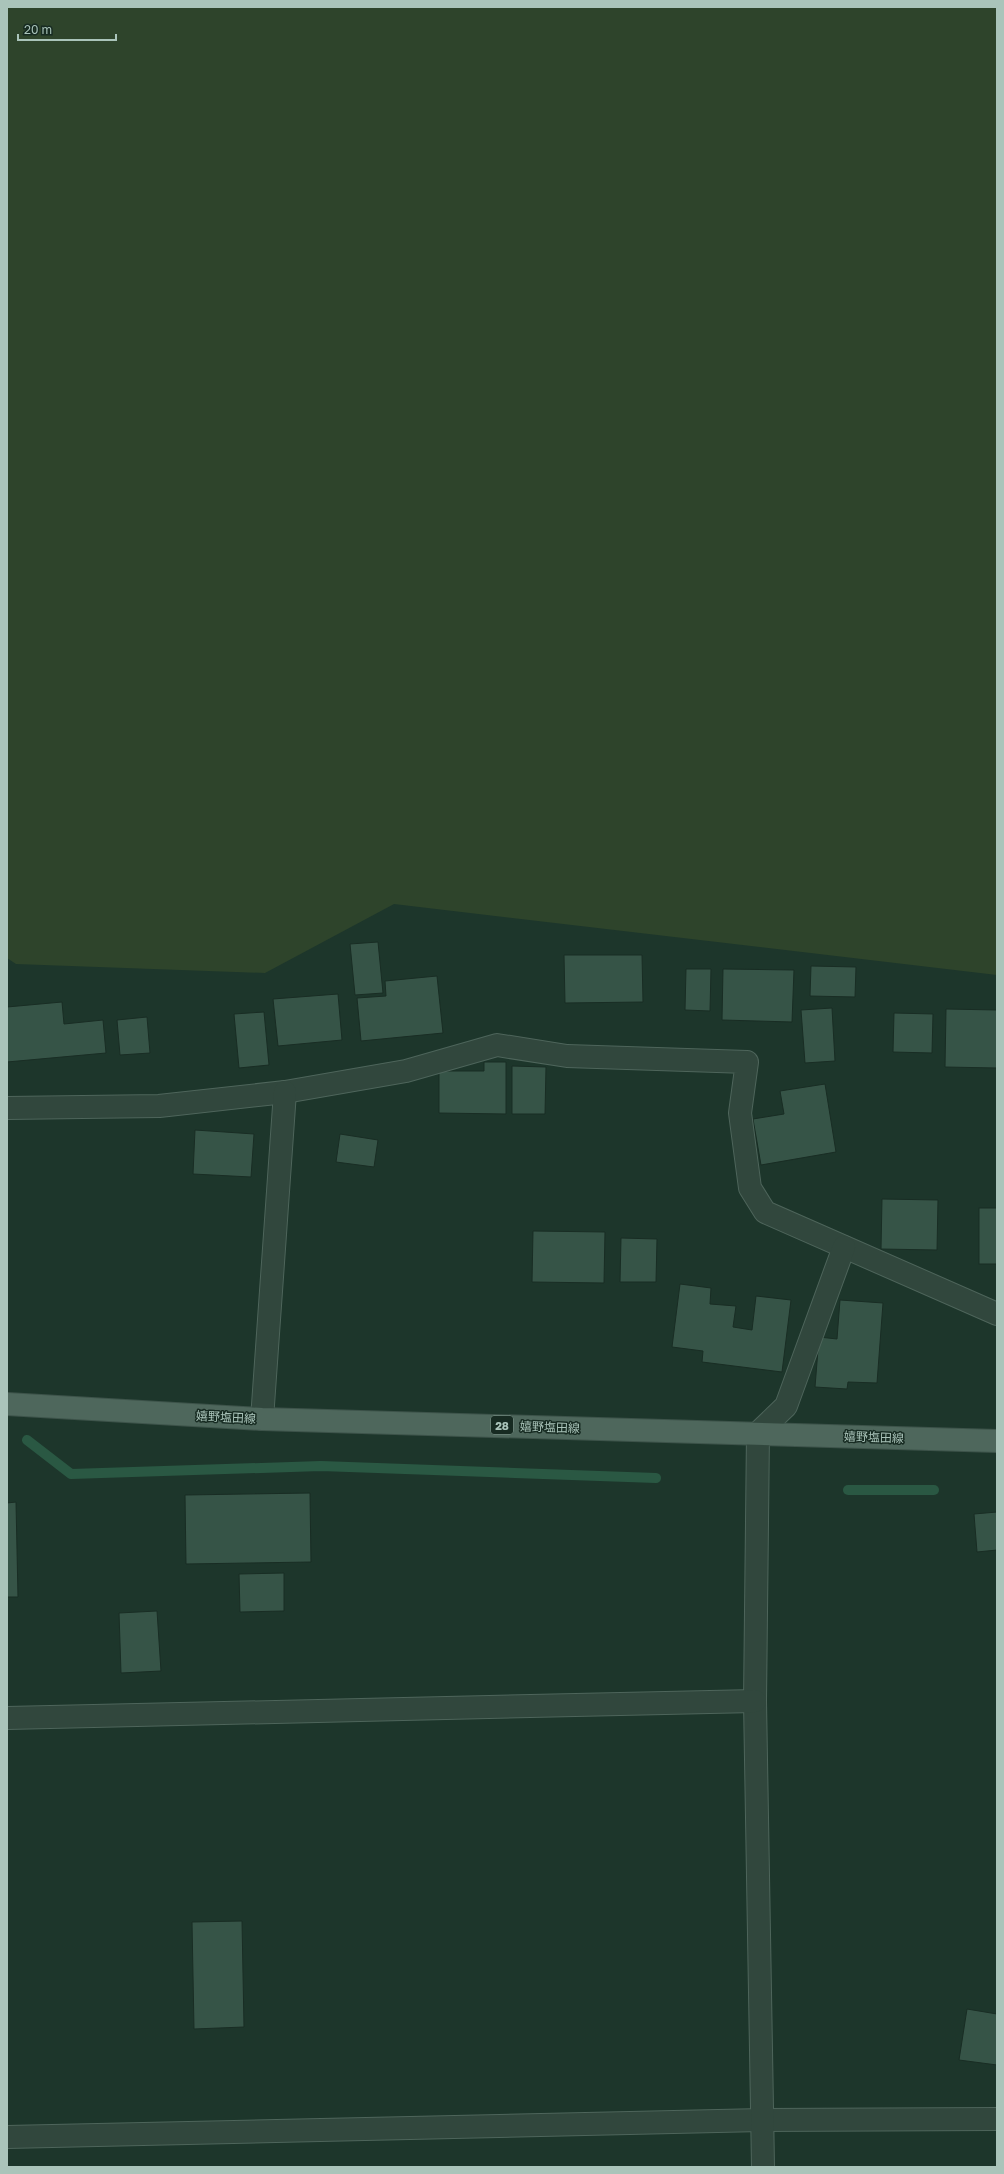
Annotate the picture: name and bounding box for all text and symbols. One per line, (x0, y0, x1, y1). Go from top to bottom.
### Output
scale bar (18, 16, 116, 42)
text: 20 m (24, 22, 52, 37)
street label: 嬉野塩田線 (196, 1408, 256, 1426)
road number: 28 (491, 1416, 513, 1434)
street label: 嬉野塩田線 (520, 1418, 580, 1436)
street label: 嬉野塩田線 (844, 1428, 904, 1446)

